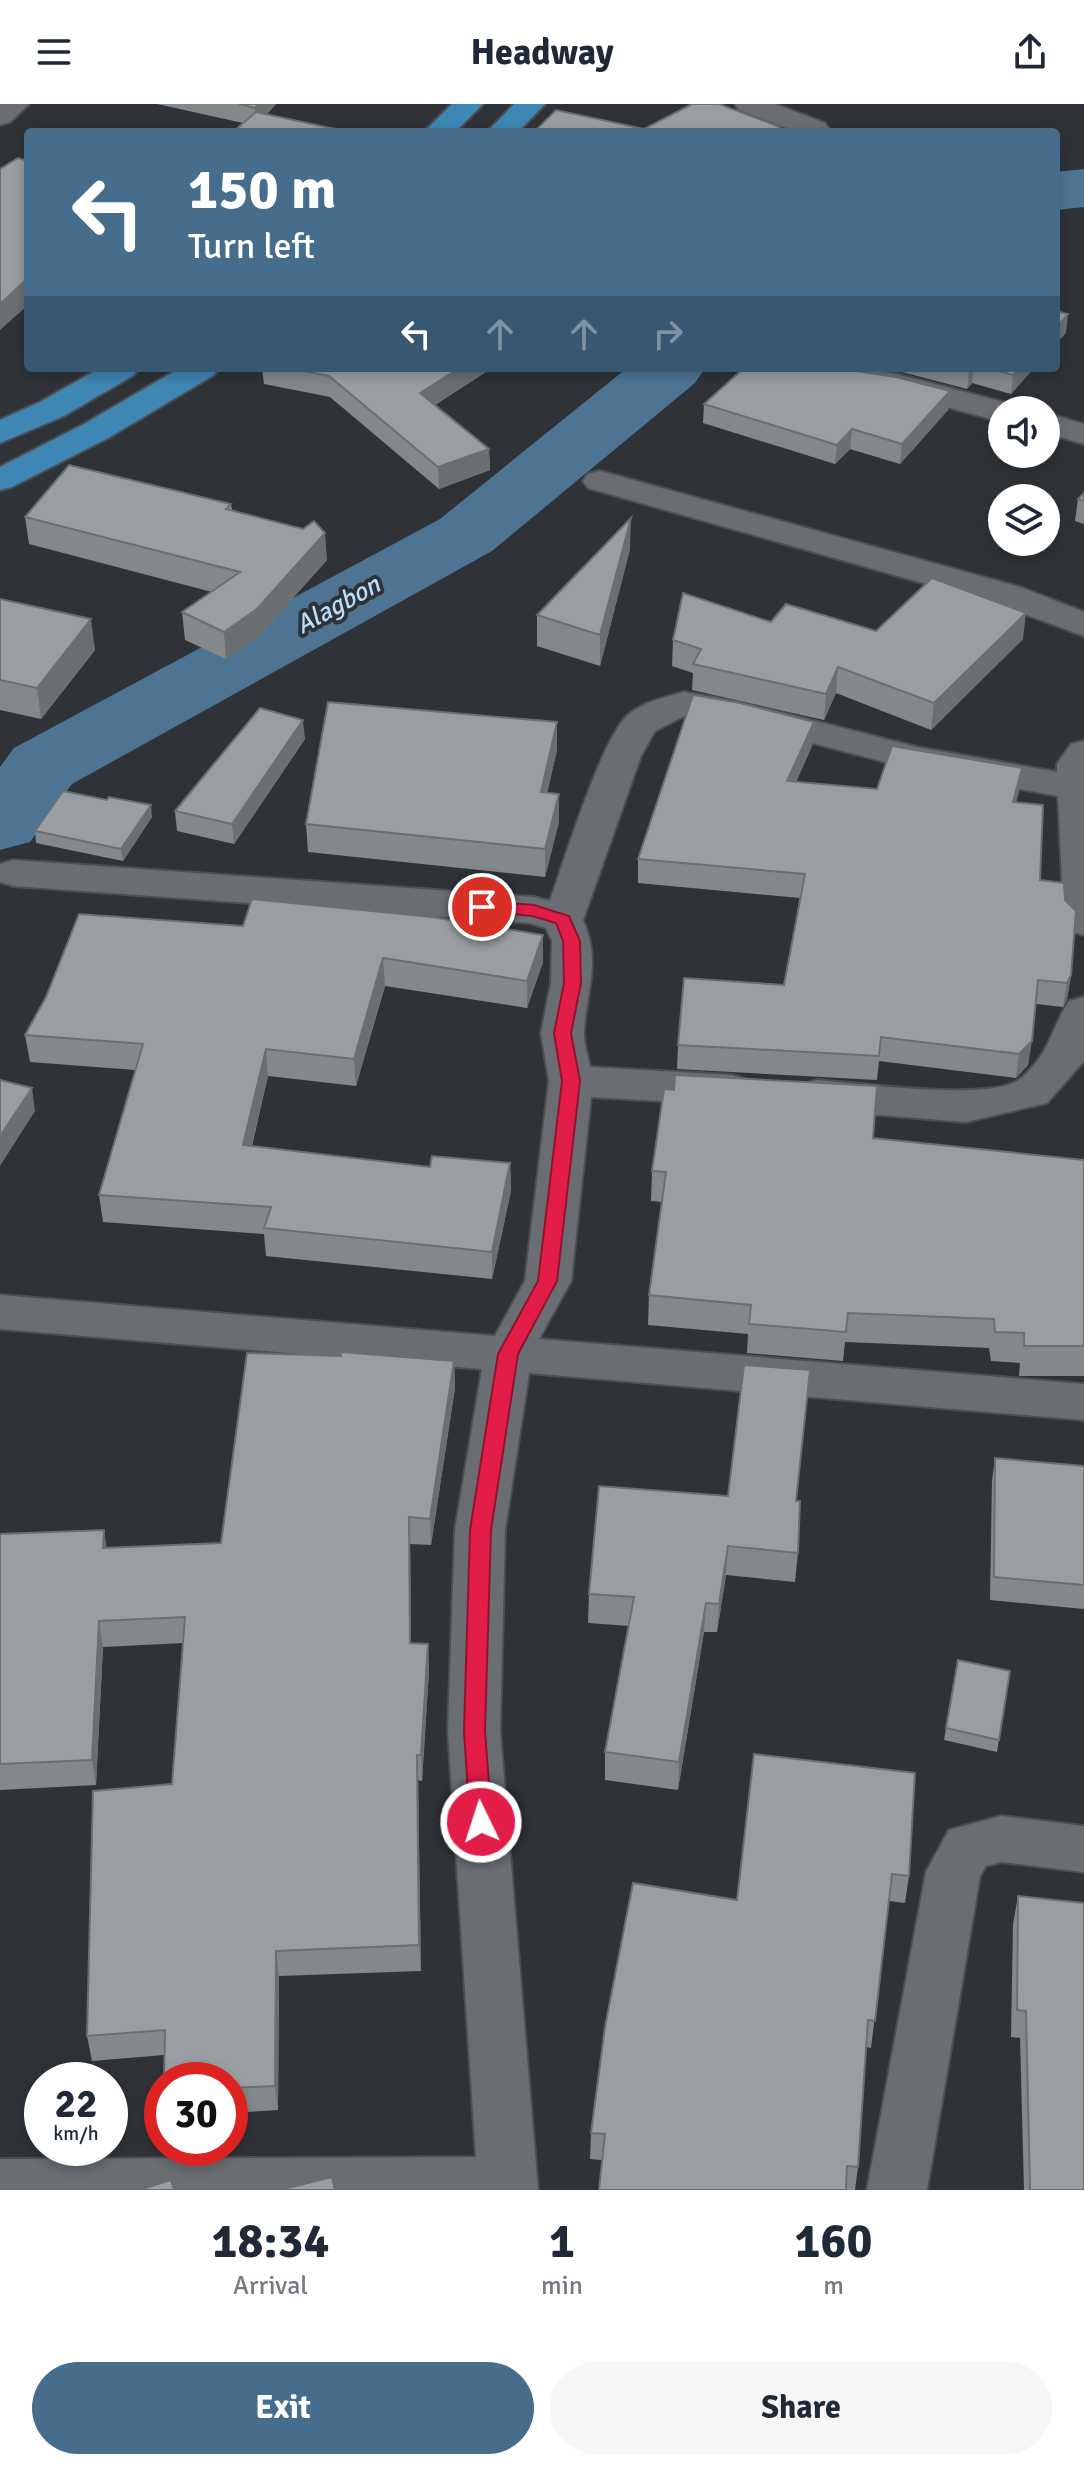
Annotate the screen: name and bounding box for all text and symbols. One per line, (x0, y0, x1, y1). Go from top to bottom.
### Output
icon: menu (32, 30, 76, 74)
text: Headway (470, 30, 614, 75)
icon: share (1008, 30, 1052, 74)
text: 150 m (188, 155, 336, 224)
icon: left (56, 160, 160, 264)
text: Turn left (188, 224, 315, 269)
icon: left (394, 312, 438, 356)
icon: ahead (478, 312, 522, 356)
icon: ahead (562, 312, 606, 356)
icon: right (646, 312, 690, 356)
map controls (988, 396, 1060, 556)
button: sound (988, 396, 1060, 468)
button: layers (988, 484, 1060, 556)
water label: Alagbon (290, 568, 386, 641)
pin (448, 873, 516, 941)
icon: arrive (460, 885, 504, 929)
position arrow (439, 1780, 523, 1864)
speed limit sign: 30 (144, 2062, 248, 2166)
text: 22 (54, 2079, 98, 2129)
text: km/h (53, 2121, 99, 2146)
text: 18:34 (212, 2212, 329, 2271)
text: 1 (549, 2212, 575, 2271)
text: 160 (795, 2212, 872, 2271)
text: Arrival (233, 2270, 308, 2302)
text: min (541, 2270, 583, 2302)
text: m (823, 2270, 844, 2302)
button: Exit (32, 2362, 534, 2454)
button: Share (550, 2362, 1052, 2454)

